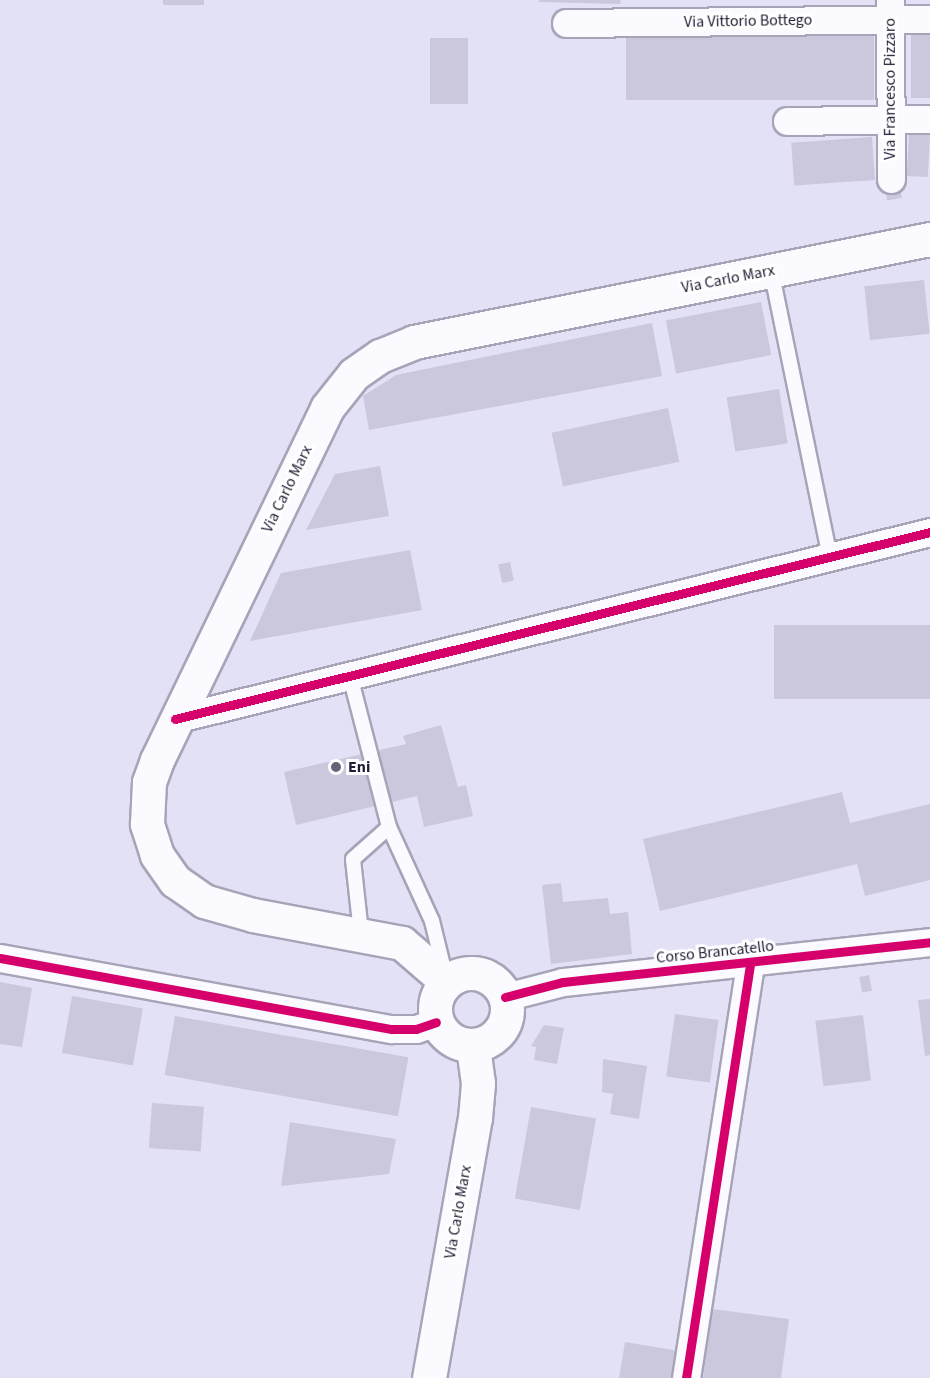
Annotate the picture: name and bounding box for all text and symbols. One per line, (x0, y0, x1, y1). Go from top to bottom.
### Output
street label: Via Vittorio Bottego (684, 10, 812, 32)
street label: Via Francesco Pizzaro (880, 18, 900, 160)
street label: Via Carlo Marx (680, 261, 776, 297)
street label: Via Carlo Marx (258, 442, 316, 536)
place label: Eni (348, 757, 370, 777)
marker: Eni (329, 760, 343, 774)
street label: Corso Brancatello (655, 936, 775, 968)
street label: Via Carlo Marx (440, 1164, 476, 1260)

